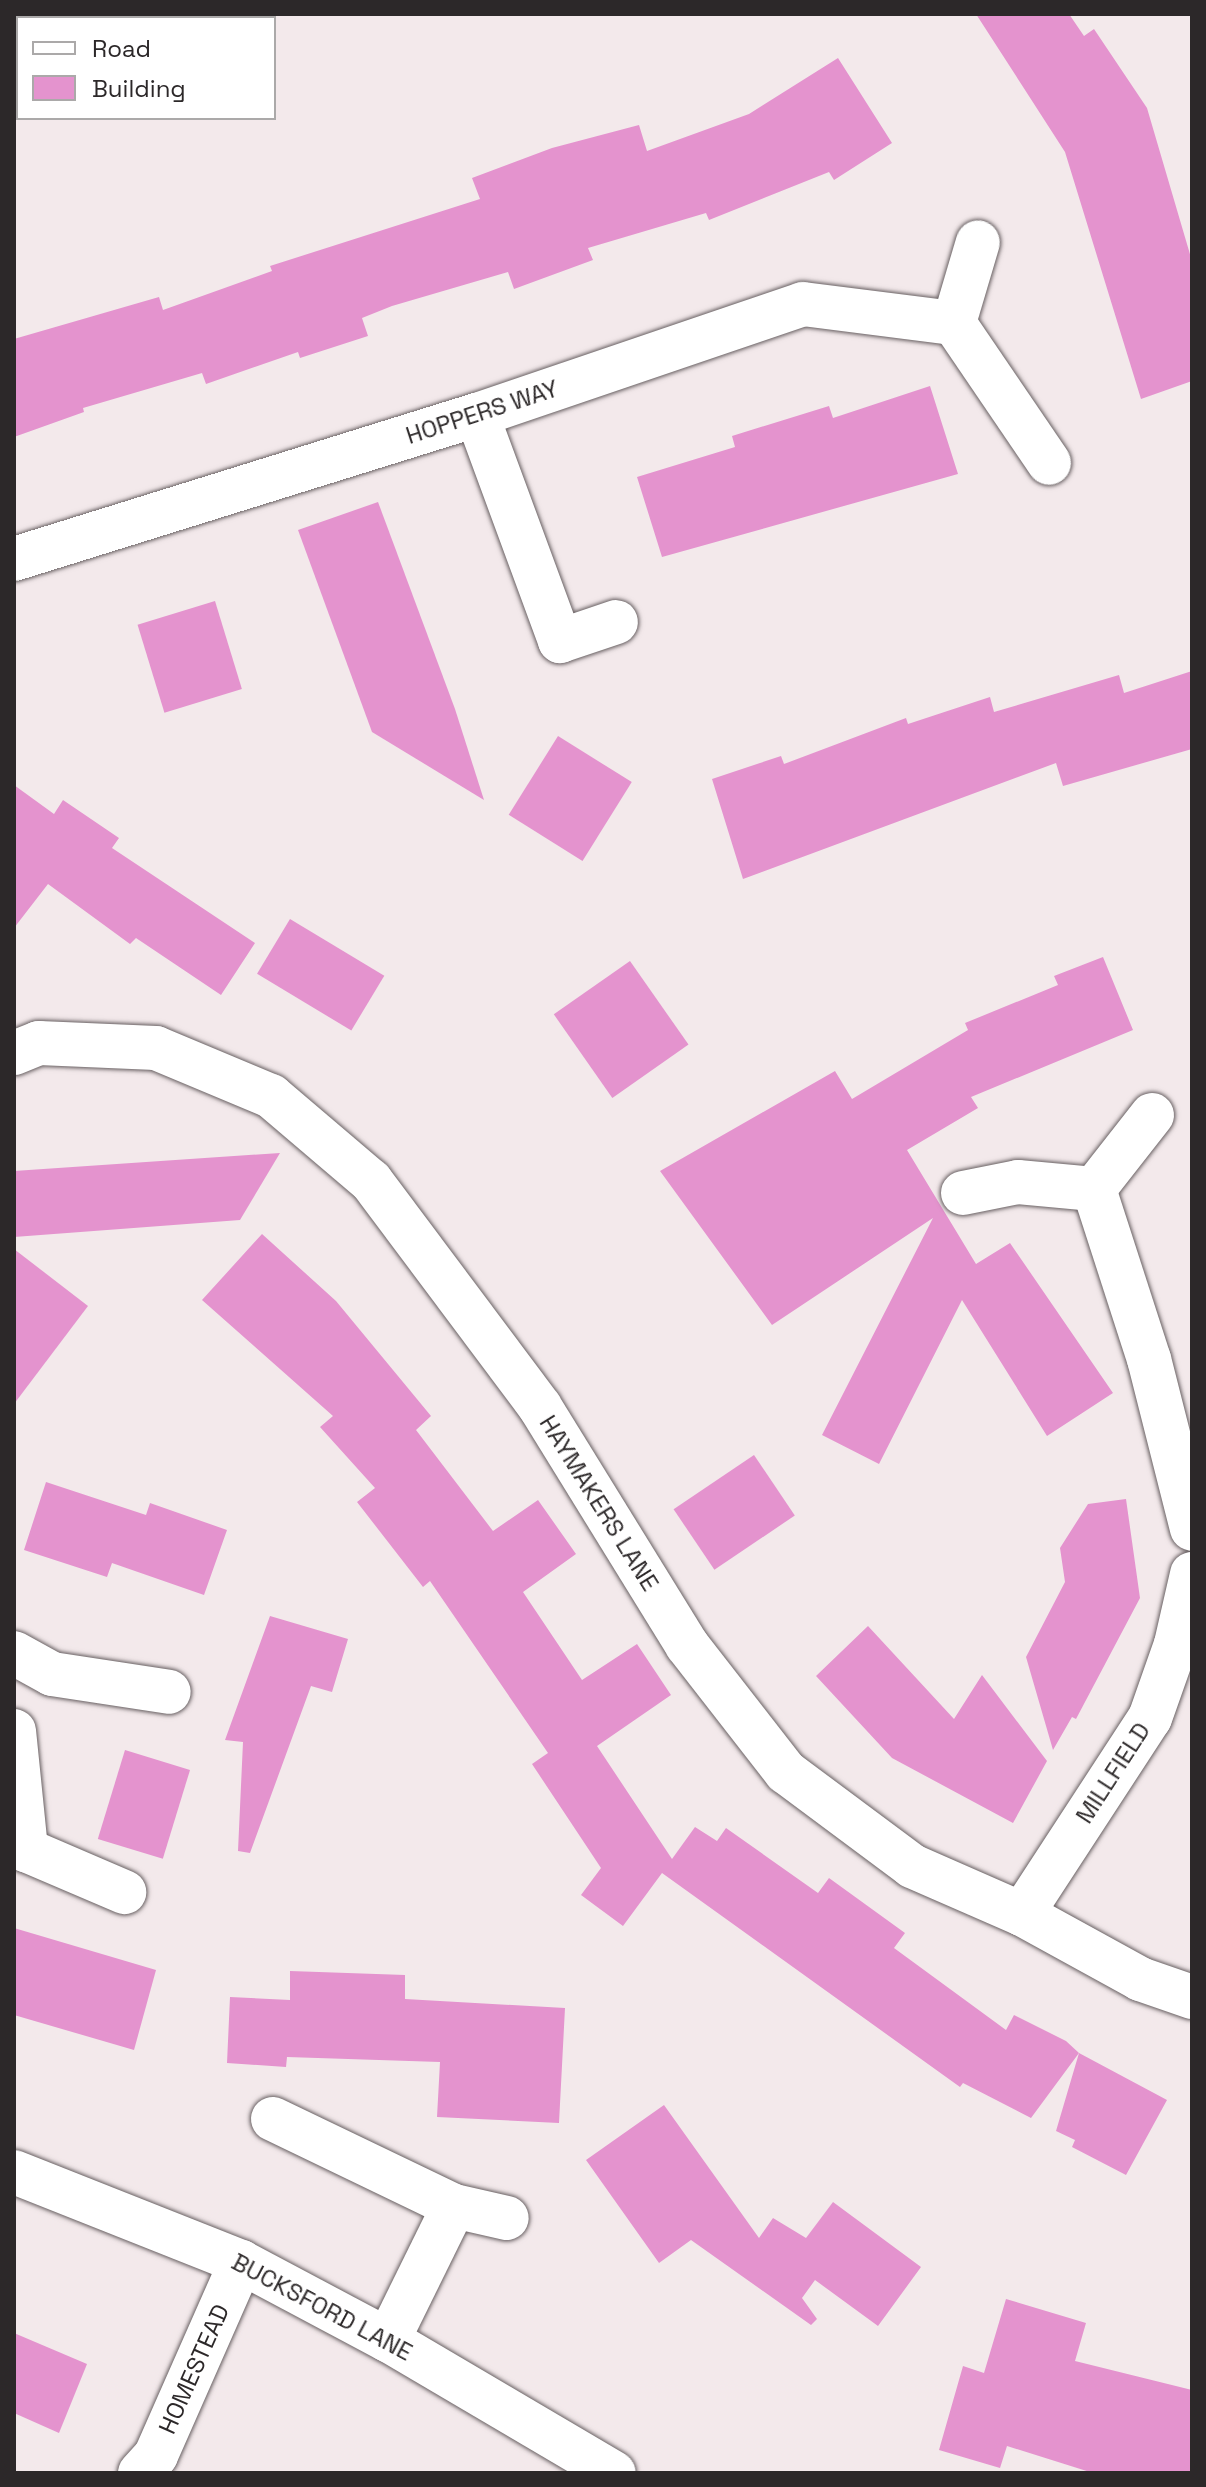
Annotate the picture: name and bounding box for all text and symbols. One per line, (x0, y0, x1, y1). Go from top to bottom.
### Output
legend (16, 16, 276, 120)
text: Road (92, 33, 151, 64)
text: Building (92, 73, 186, 104)
street label: HOPPERS WAY (402, 374, 562, 450)
street label: HAYMAKERS LANE (533, 1410, 665, 1596)
street label: MILLFIELD (1070, 1717, 1156, 1829)
street label: BUCKSFORD LANE (227, 2247, 417, 2367)
street label: HOMESTEAD (153, 2300, 235, 2438)

